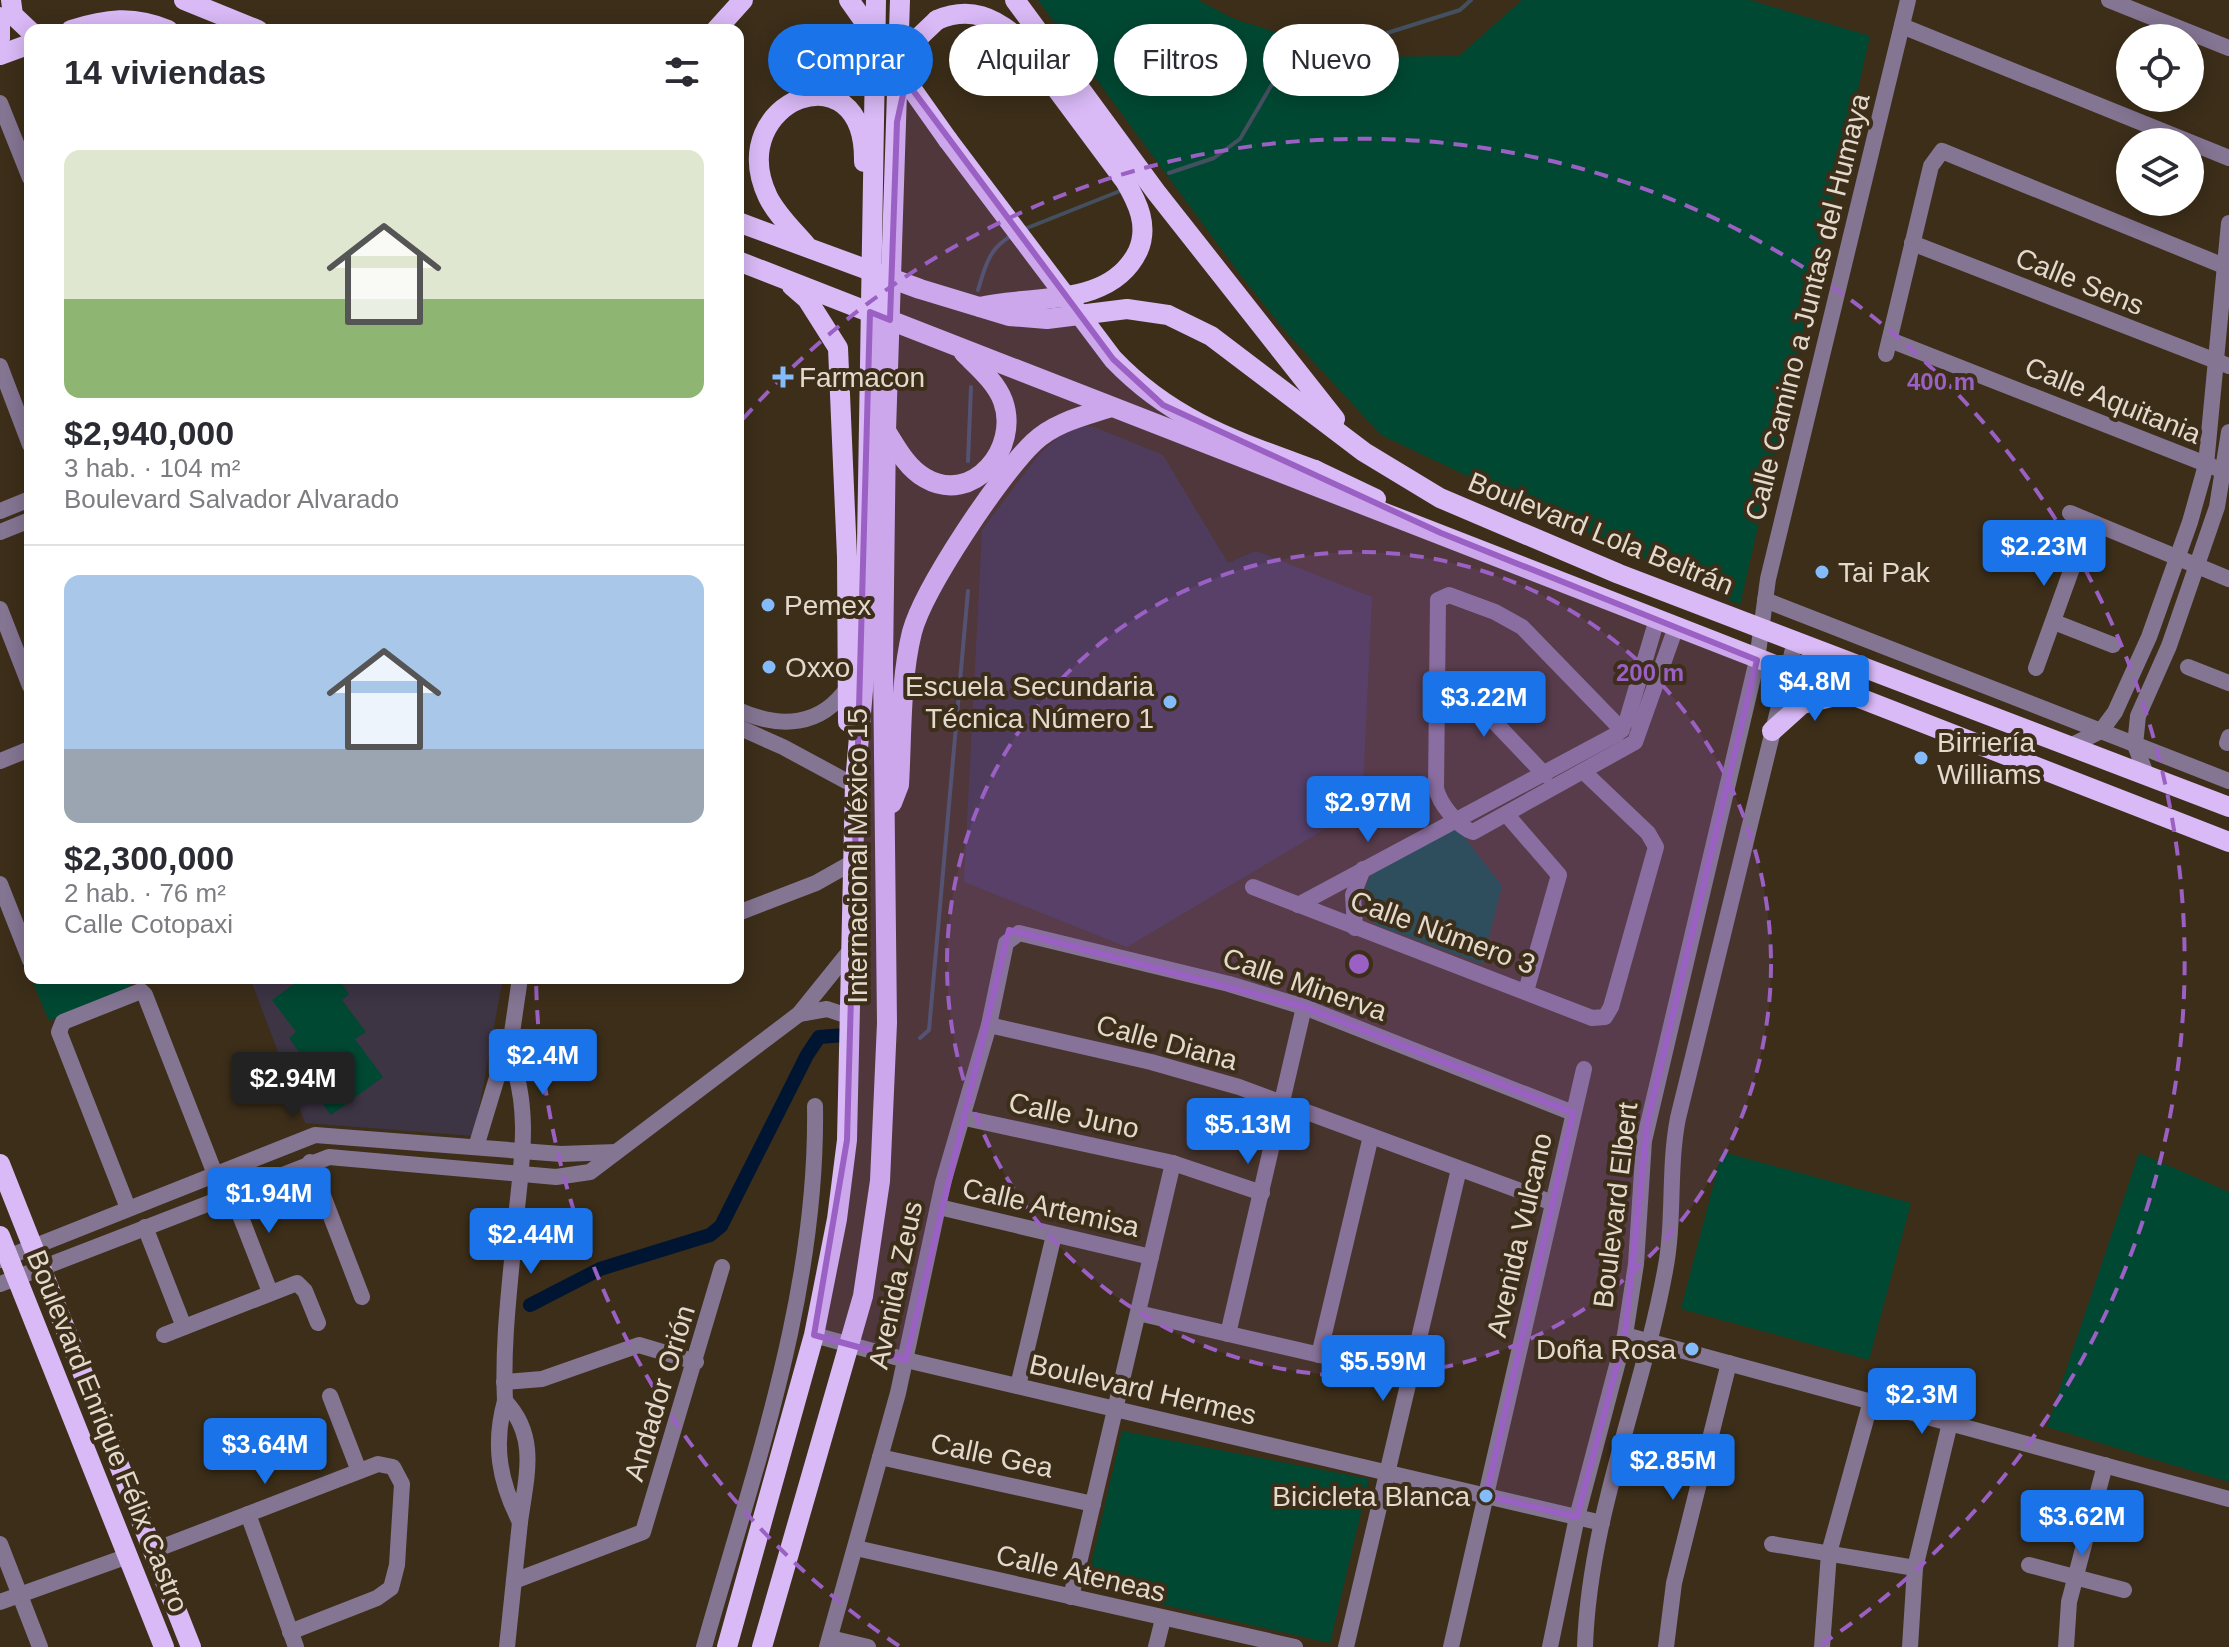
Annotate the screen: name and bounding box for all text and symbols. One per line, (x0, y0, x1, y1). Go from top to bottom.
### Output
chip: Comprar (768, 24, 933, 96)
chip: Alquilar (949, 24, 1098, 96)
chip: Filtros (1114, 24, 1247, 96)
chip: Nuevo (1263, 24, 1399, 96)
map controls (2116, 24, 2204, 216)
button: locate (2116, 24, 2204, 112)
icon: filters (660, 50, 704, 94)
text: 14 viviendas (64, 53, 266, 91)
street label: Calle Camino a Juntas del Humaya (1739, 90, 1876, 524)
button: layers (2116, 128, 2204, 216)
icon: home (312, 202, 456, 346)
street label: Calle Sens (2011, 242, 2148, 321)
street label: Calle Aquitania (2020, 351, 2206, 450)
place label: Farmacon (799, 362, 925, 393)
marker: Farmacon (774, 368, 792, 386)
text: 400 m (1907, 368, 1975, 395)
text: $2,940,000 (64, 414, 234, 452)
text: 3 hab. · 104 m² (64, 453, 240, 483)
street label: Boulevard Lola Beltrán (1464, 466, 1738, 601)
text: Boulevard Salvador Alvarado (64, 484, 399, 514)
pin: $2.23M (1979, 520, 2109, 588)
text: $2.23M (2001, 531, 2087, 561)
place label: Tai Pak (1838, 557, 1931, 588)
marker: Tai Pak (1813, 563, 1831, 581)
place label: Pemex (784, 590, 871, 621)
marker: Pemex (759, 596, 777, 614)
icon: home (312, 627, 456, 771)
place label: Oxxo (785, 652, 850, 683)
pin: $4.8M (1759, 655, 1871, 723)
marker: Oxxo (760, 658, 778, 676)
text: 200 m (1616, 659, 1684, 686)
text: $4.8M (1779, 666, 1851, 696)
place label: Escuela Secundaria Técnica Número 1 (905, 671, 1154, 734)
pin: $3.22M (1419, 671, 1549, 739)
text: $3.22M (1441, 682, 1527, 712)
marker: Escuela Secundaria Técnica Número 1 (1161, 693, 1179, 711)
street label: Internacional México 15 (842, 708, 873, 1004)
place label: Birriería Williams (1937, 727, 2041, 790)
marker: Birriería Williams (1912, 749, 1930, 767)
pin: $2.97M (1303, 776, 1433, 844)
text: $2.97M (1325, 787, 1411, 817)
text: $2,300,000 (64, 839, 234, 877)
text: 2 hab. · 76 m² (64, 878, 226, 908)
street label: Calle Número 3 (1346, 885, 1540, 980)
text: Calle Cotopaxi (64, 909, 233, 939)
street label: Calle Minerva (1219, 942, 1391, 1027)
centre of rings (1345, 950, 1373, 978)
street label: Calle Diana (1093, 1009, 1241, 1076)
pin: $2.4M (487, 1029, 599, 1097)
text: $2.4M (507, 1040, 579, 1070)
pin: $2.94M (228, 1052, 358, 1120)
text: $2.94M (250, 1063, 336, 1093)
street label: Calle Juno (1006, 1087, 1142, 1144)
pin: $5.13M (1183, 1098, 1313, 1166)
street label: Boulevard Elbert (1587, 1100, 1644, 1310)
text: $5.13M (1205, 1109, 1291, 1139)
street label: Avenida Vulcano (1481, 1130, 1558, 1340)
pin: $1.94M (204, 1167, 334, 1235)
street label: Calle Artemisa (959, 1172, 1143, 1243)
text: $1.94M (226, 1178, 312, 1208)
street label: Avenida Zeus (863, 1198, 928, 1372)
pin: $2.44M (466, 1208, 596, 1276)
text: $2.44M (488, 1219, 574, 1249)
street label: Boulevard Enrique Félix Castro (21, 1246, 194, 1617)
street label: Andador Orión (618, 1302, 701, 1485)
place label: Doña Rosa (1536, 1334, 1676, 1365)
pin: $5.59M (1318, 1335, 1448, 1403)
marker: Doña Rosa (1683, 1340, 1701, 1358)
text: $5.59M (1340, 1346, 1426, 1376)
street label: Boulevard Hermes (1026, 1348, 1259, 1431)
pin: $2.3M (1866, 1368, 1978, 1436)
text: $2.3M (1886, 1379, 1958, 1409)
pin: $3.64M (200, 1418, 330, 1486)
street label: Calle Gea (928, 1427, 1056, 1484)
text: $3.64M (222, 1429, 308, 1459)
pin: $2.85M (1608, 1434, 1738, 1502)
text: $2.85M (1630, 1445, 1716, 1475)
place label: Bicicleta Blanca (1272, 1481, 1470, 1512)
marker: Bicicleta Blanca (1477, 1487, 1495, 1505)
pin: $3.62M (2017, 1490, 2147, 1558)
text: $3.62M (2039, 1501, 2125, 1531)
street label: Calle Ateneas (993, 1539, 1169, 1608)

